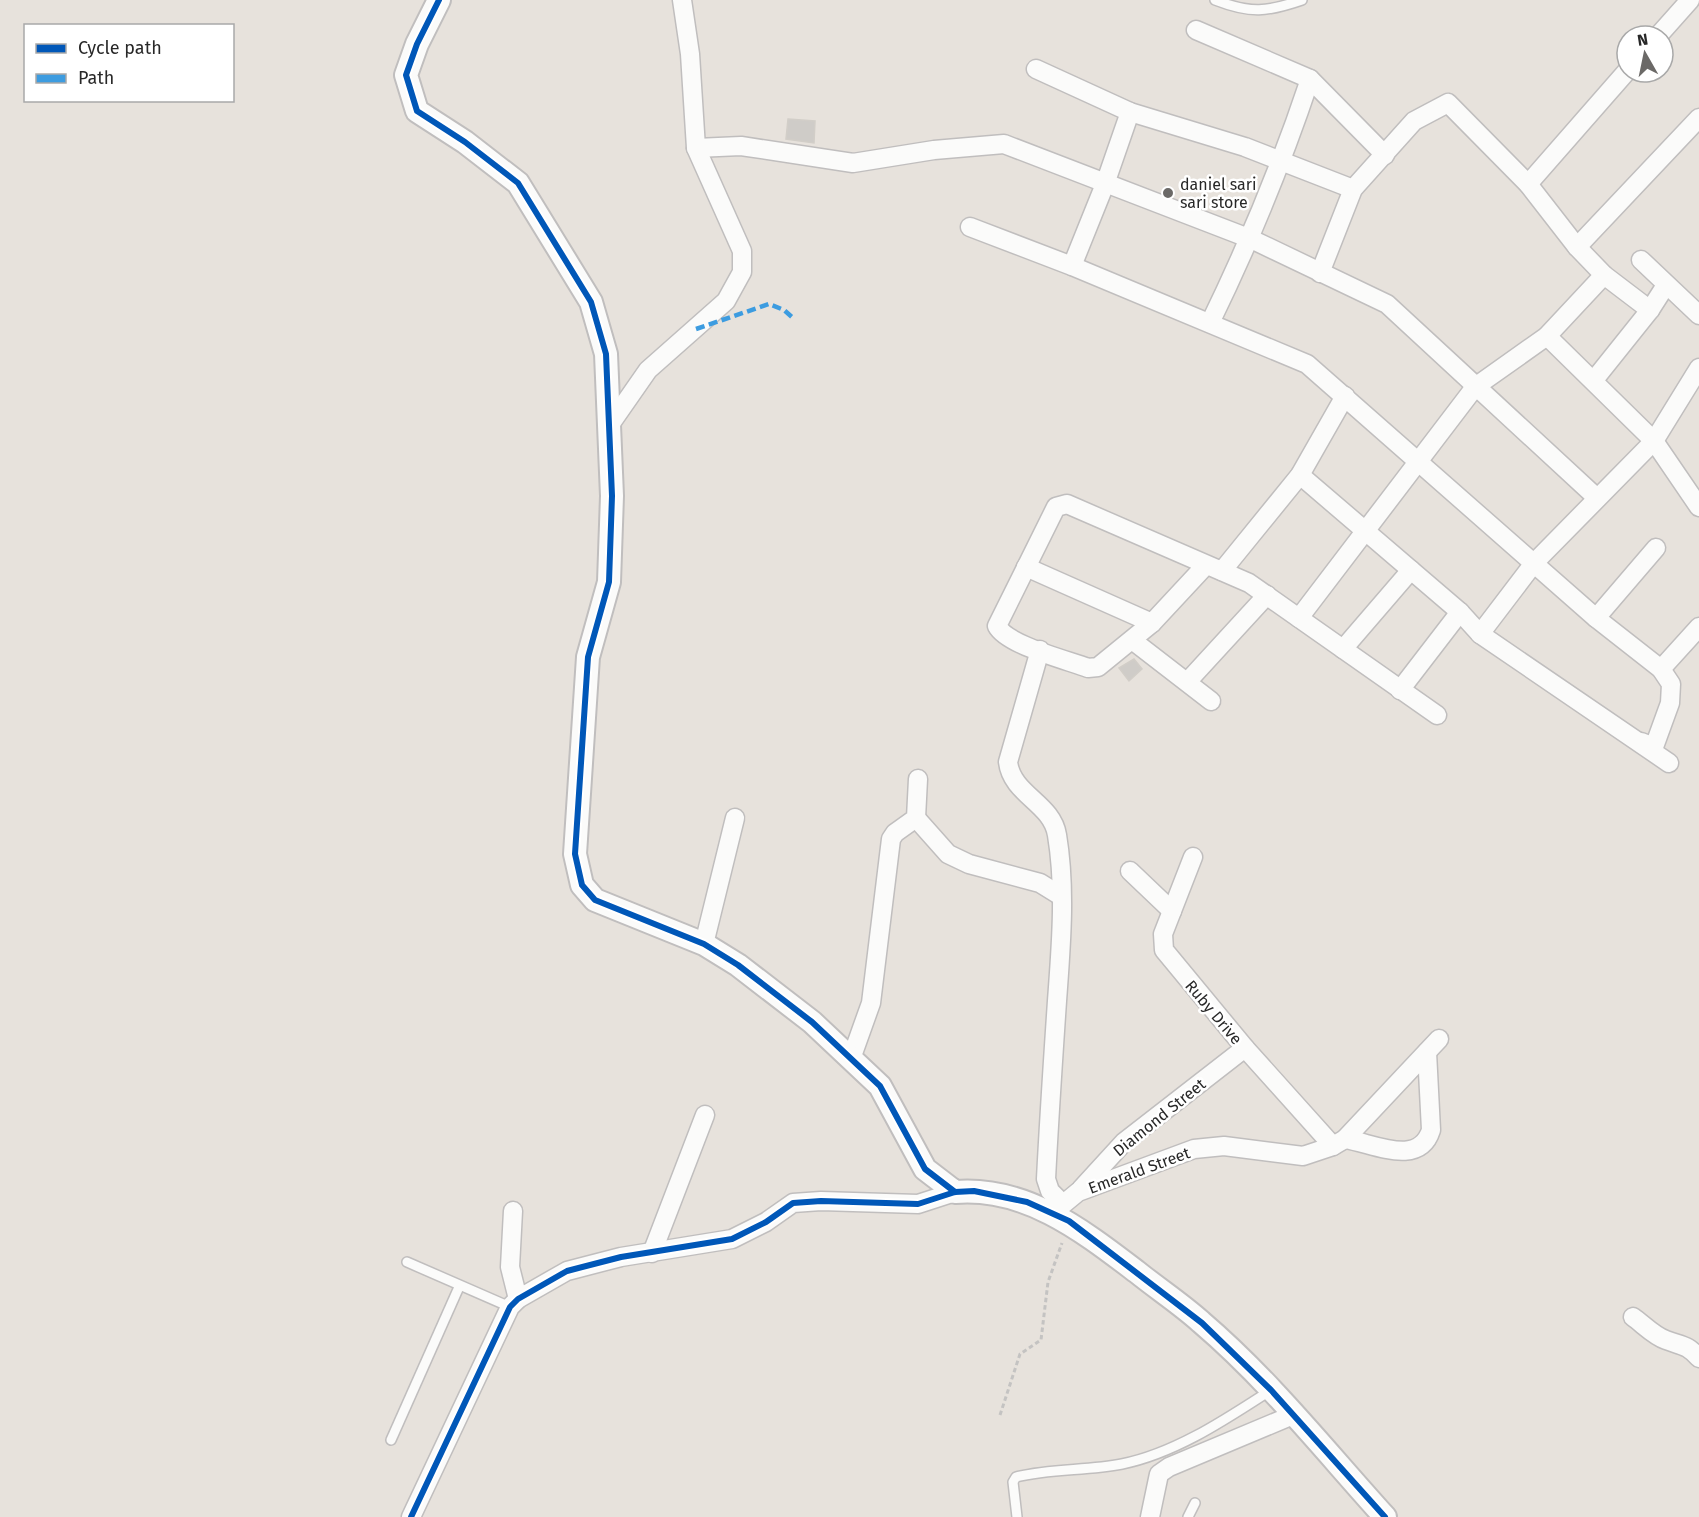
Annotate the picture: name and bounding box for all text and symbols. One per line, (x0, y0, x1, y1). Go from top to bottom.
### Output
legend (24, 24, 234, 102)
north arrow (1615, 24, 1675, 84)
text: N (1636, 29, 1649, 50)
text: Cycle path (78, 37, 162, 59)
text: Path (78, 67, 114, 89)
place label: daniel sari sari store (1180, 175, 1257, 212)
marker: daniel sari sari store (1161, 186, 1175, 200)
street label: Ruby Drive (1181, 976, 1246, 1048)
street label: Diamond Street (1109, 1074, 1209, 1160)
street label: Emerald Street (1086, 1143, 1193, 1198)

